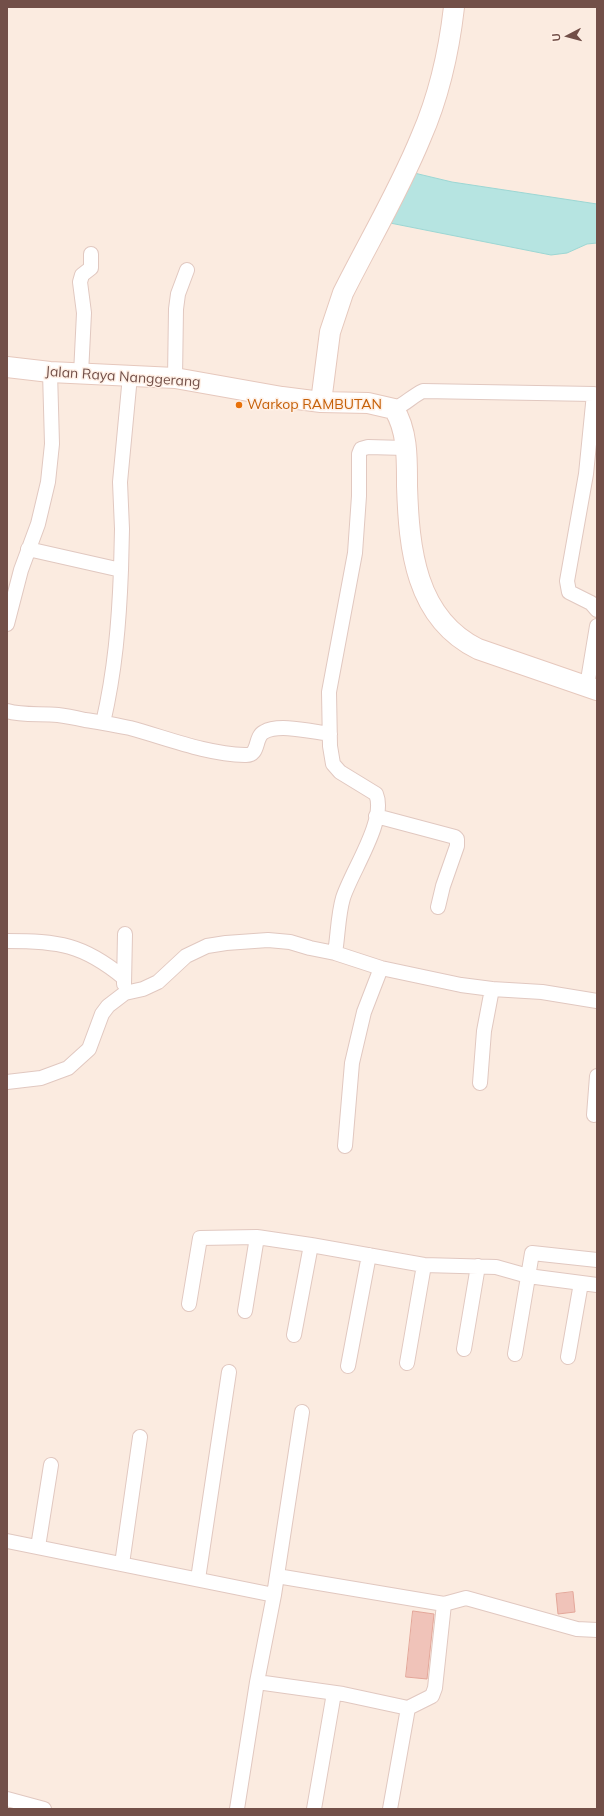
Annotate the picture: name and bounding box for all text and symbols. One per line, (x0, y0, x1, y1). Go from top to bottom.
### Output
north arrow (548, 16, 588, 56)
text: U (549, 32, 563, 42)
street label: Jalan Raya Nanggerang (45, 363, 201, 391)
place label: Warkop RAMBUTAN (247, 397, 382, 413)
marker: Warkop RAMBUTAN (234, 400, 244, 410)

